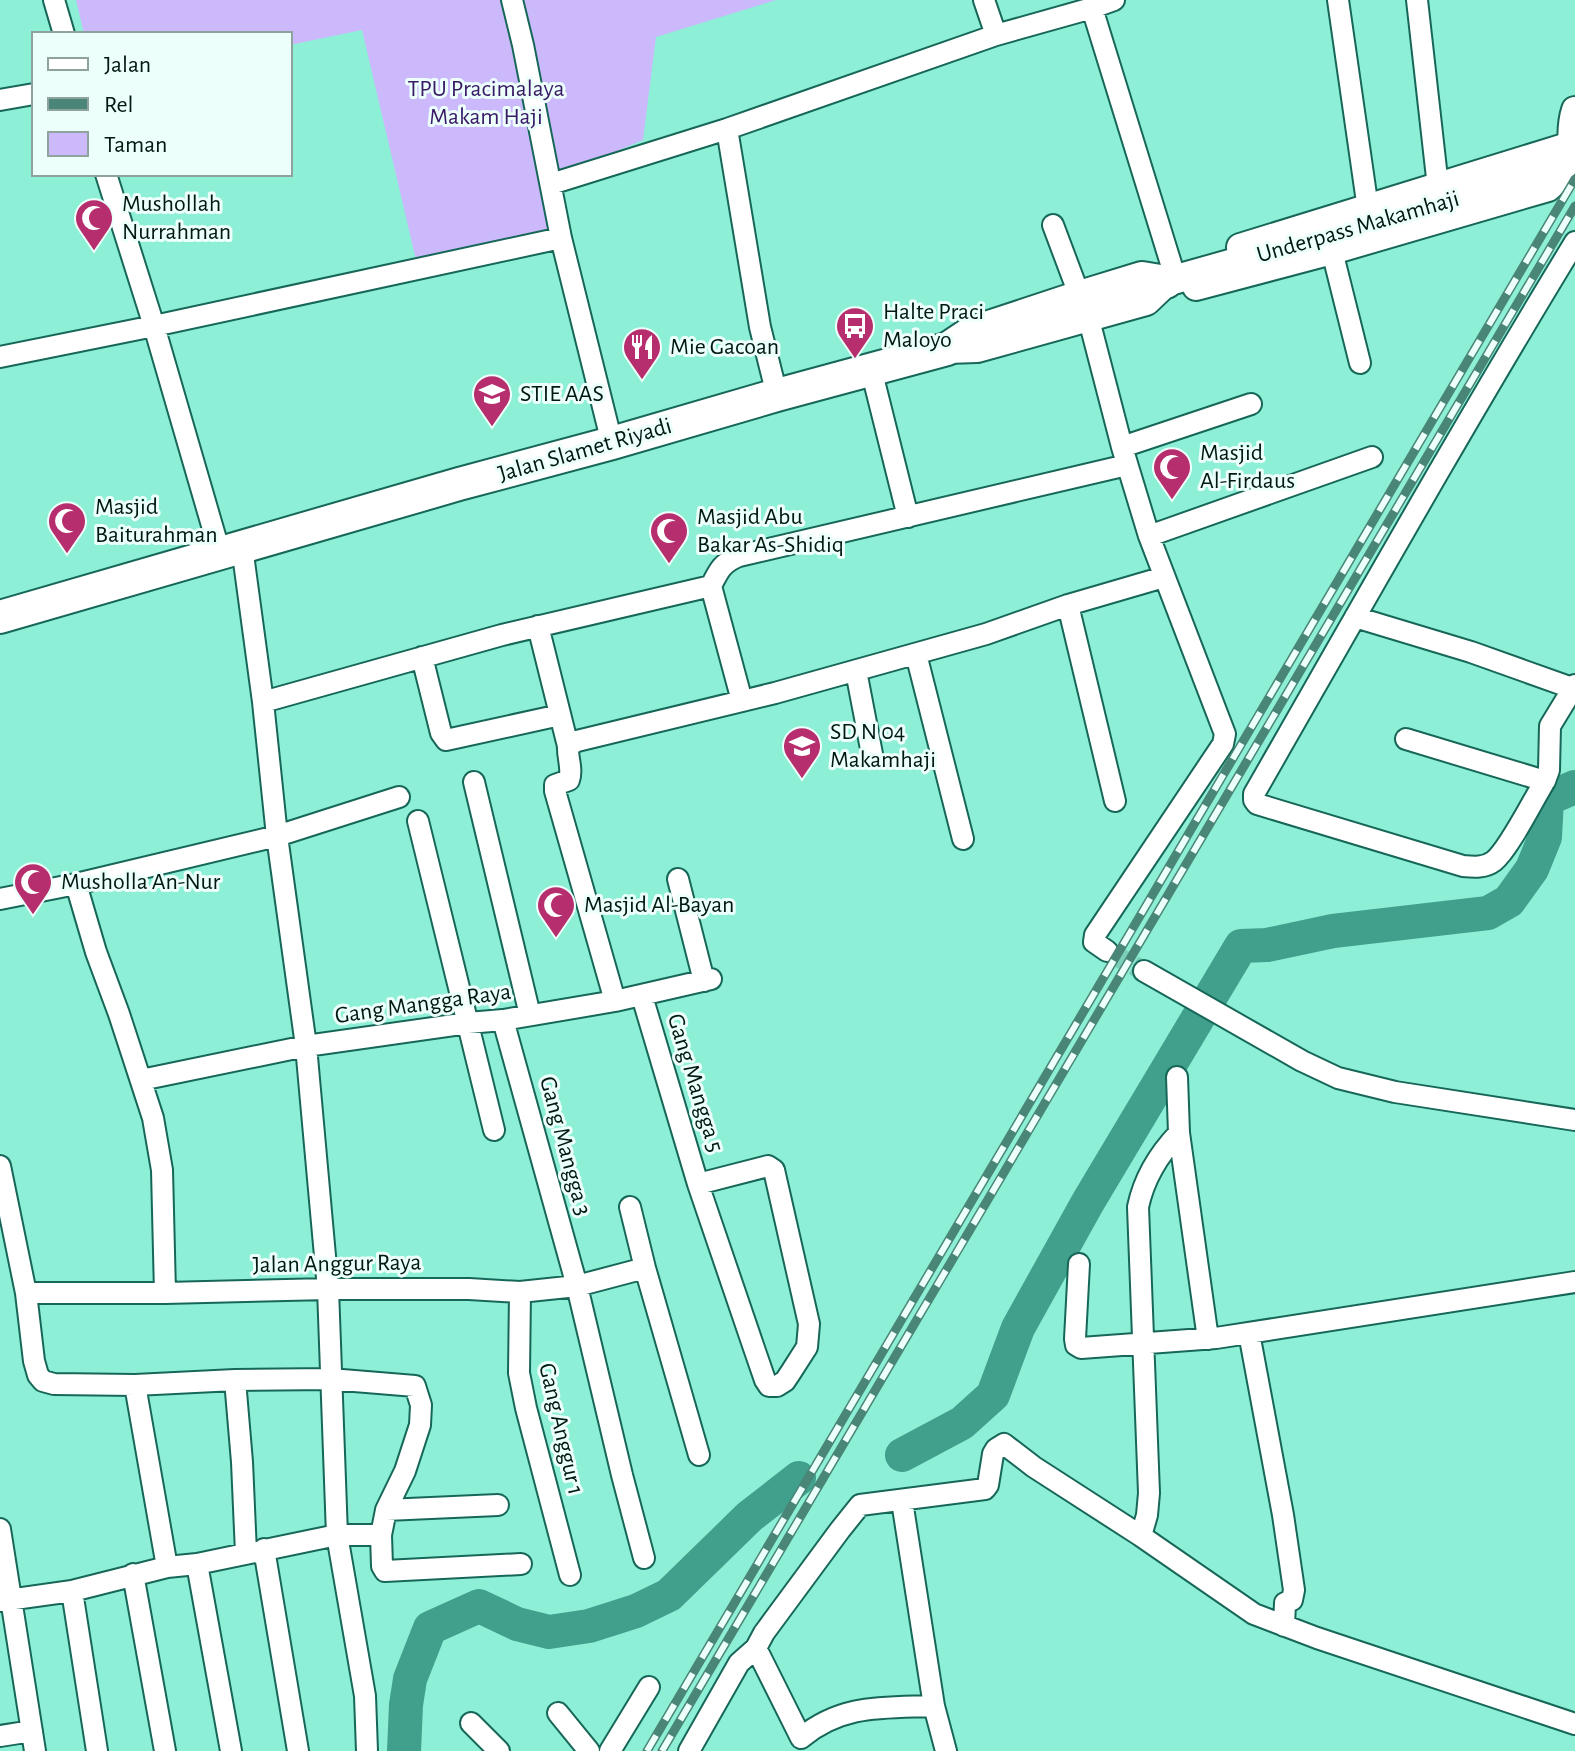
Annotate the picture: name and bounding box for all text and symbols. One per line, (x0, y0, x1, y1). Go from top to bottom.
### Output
legend (32, 32, 292, 176)
text: Jalan (104, 53, 151, 77)
park label: TPU Pracimalaya Makam Haji (408, 77, 564, 129)
text: Rel (104, 93, 133, 117)
text: Taman (104, 133, 167, 157)
street label: Underpass Makamhaji (1254, 187, 1462, 267)
place label: Mushollah Nurrahman (122, 192, 231, 244)
mosque icon: Mushollah Nurrahman (73, 197, 115, 252)
place label: Halte Praci Maloyo (883, 300, 984, 352)
bus stop icon: Halte Praci Maloyo (834, 305, 876, 360)
restaurant icon: Mie Gacoan (621, 326, 663, 381)
place label: Mie Gacoan (670, 335, 779, 359)
school or university icon: STIE AAS (471, 373, 513, 428)
place label: STIE AAS (520, 382, 604, 406)
street label: Jalan Slamet Riyadi (496, 414, 674, 486)
place label: Masjid Al-Firdaus (1200, 441, 1295, 493)
mosque icon: Masjid Al-Firdaus (1151, 446, 1193, 501)
place label: Masjid Baiturahman (95, 495, 218, 547)
mosque icon: Masjid Baiturahman (46, 500, 88, 555)
place label: Masjid Abu Bakar As-Shidiq (697, 505, 844, 557)
mosque icon: Masjid Abu Bakar As-Shidiq (648, 510, 690, 565)
place label: SD N 04 Makamhaji (830, 720, 936, 772)
school or university icon: SD N 04 Makamhaji (781, 725, 823, 780)
mosque icon: Musholla An-Nur (12, 861, 54, 916)
place label: Musholla An-Nur (61, 870, 221, 894)
mosque icon: Masjid Al-Bayan (535, 884, 577, 939)
place label: Masjid Al-Bayan (584, 893, 734, 917)
street label: Gang Mangga Raya (333, 980, 513, 1028)
street label: Gang Mangga 5 (663, 1011, 727, 1155)
street label: Gang Mangga 3 (535, 1074, 595, 1218)
street label: Jalan Anggur Raya (252, 1251, 422, 1277)
street label: Gang Anggur 1 (534, 1361, 588, 1497)

